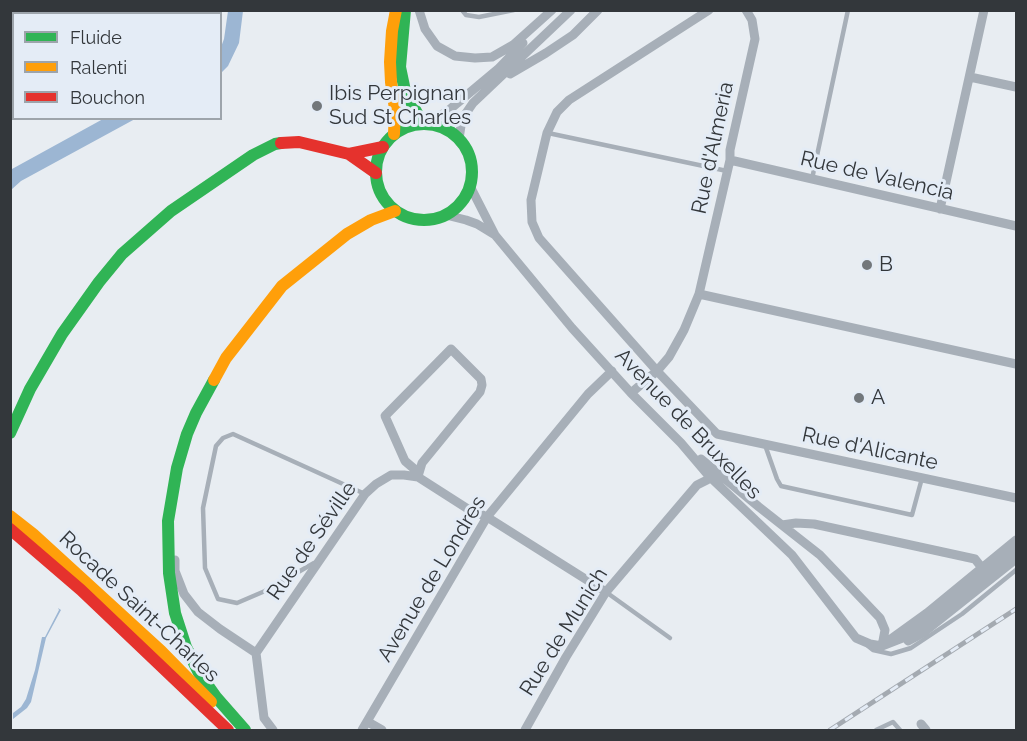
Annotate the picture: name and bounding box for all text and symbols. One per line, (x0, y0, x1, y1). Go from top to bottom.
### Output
legend (12, 12, 222, 120)
text: Fluide (70, 27, 122, 48)
text: Ralenti (70, 57, 127, 78)
street label: Rue d'Almeria (687, 80, 739, 216)
place label: Ibis Perpignan Sud St Charles (329, 81, 471, 131)
text: Bouchon (70, 87, 145, 108)
marker: Ibis Perpignan Sud St Charles (310, 99, 324, 113)
street label: Rue de Valencia (798, 146, 956, 206)
place label: B (879, 252, 893, 278)
marker: B (860, 258, 874, 272)
street label: Avenue de Bruxelles (609, 343, 767, 505)
place label: A (871, 385, 885, 411)
marker: A (852, 391, 866, 405)
street label: Rue d'Alicante (800, 422, 940, 476)
street label: Rue de Séville (262, 477, 362, 605)
street label: Avenue de Londres (373, 491, 491, 667)
street label: Rocade Saint-Charles (54, 526, 224, 688)
street label: Rue de Munich (515, 563, 613, 701)

